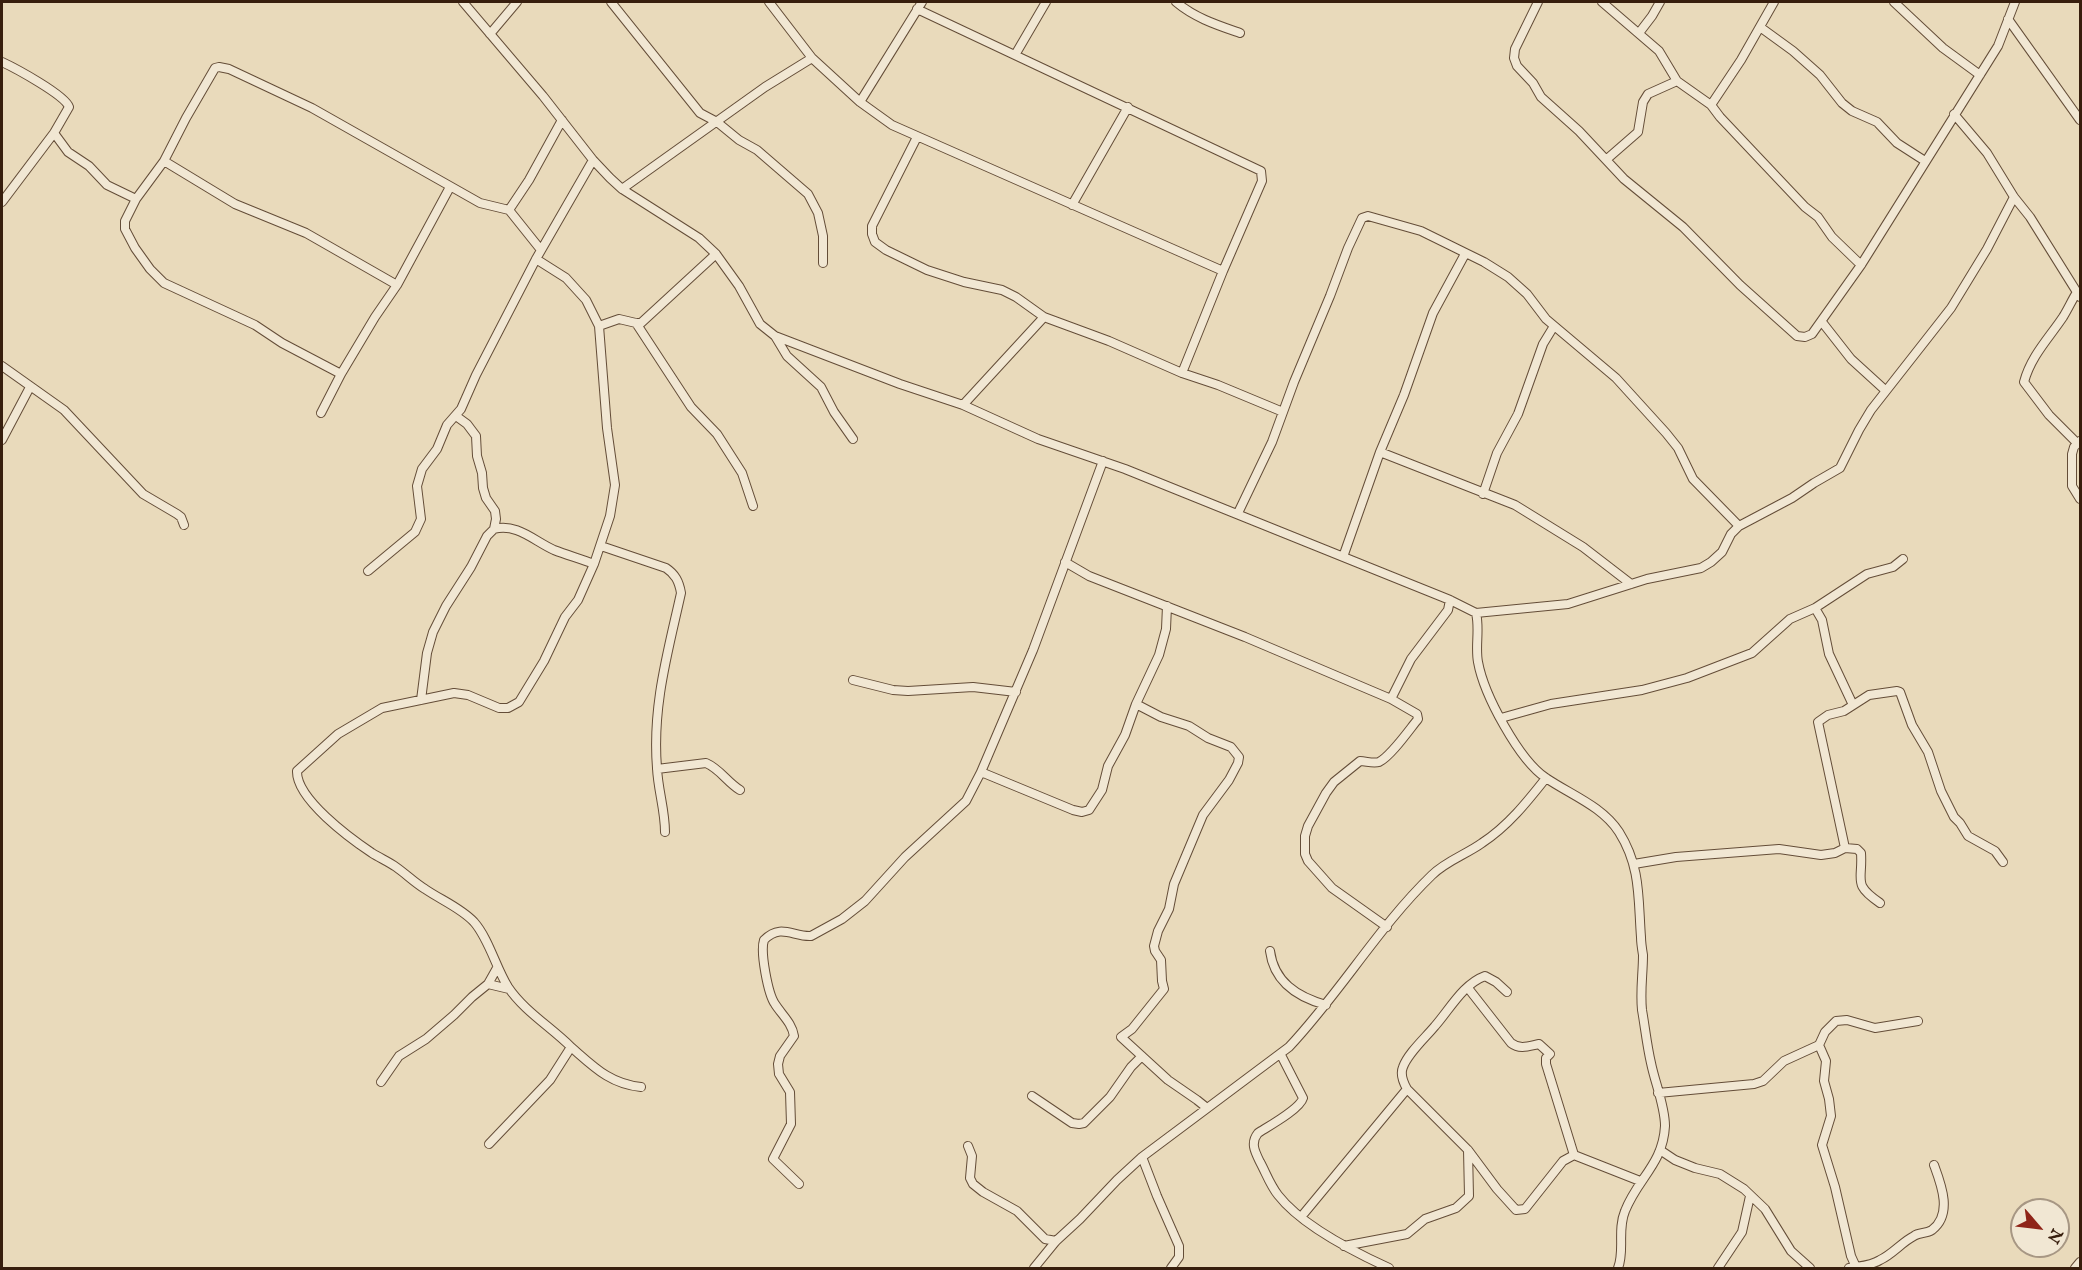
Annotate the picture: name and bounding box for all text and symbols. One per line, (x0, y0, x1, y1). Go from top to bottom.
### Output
north arrow (2010, 1198, 2070, 1258)
text: N (2042, 1225, 2066, 1246)

